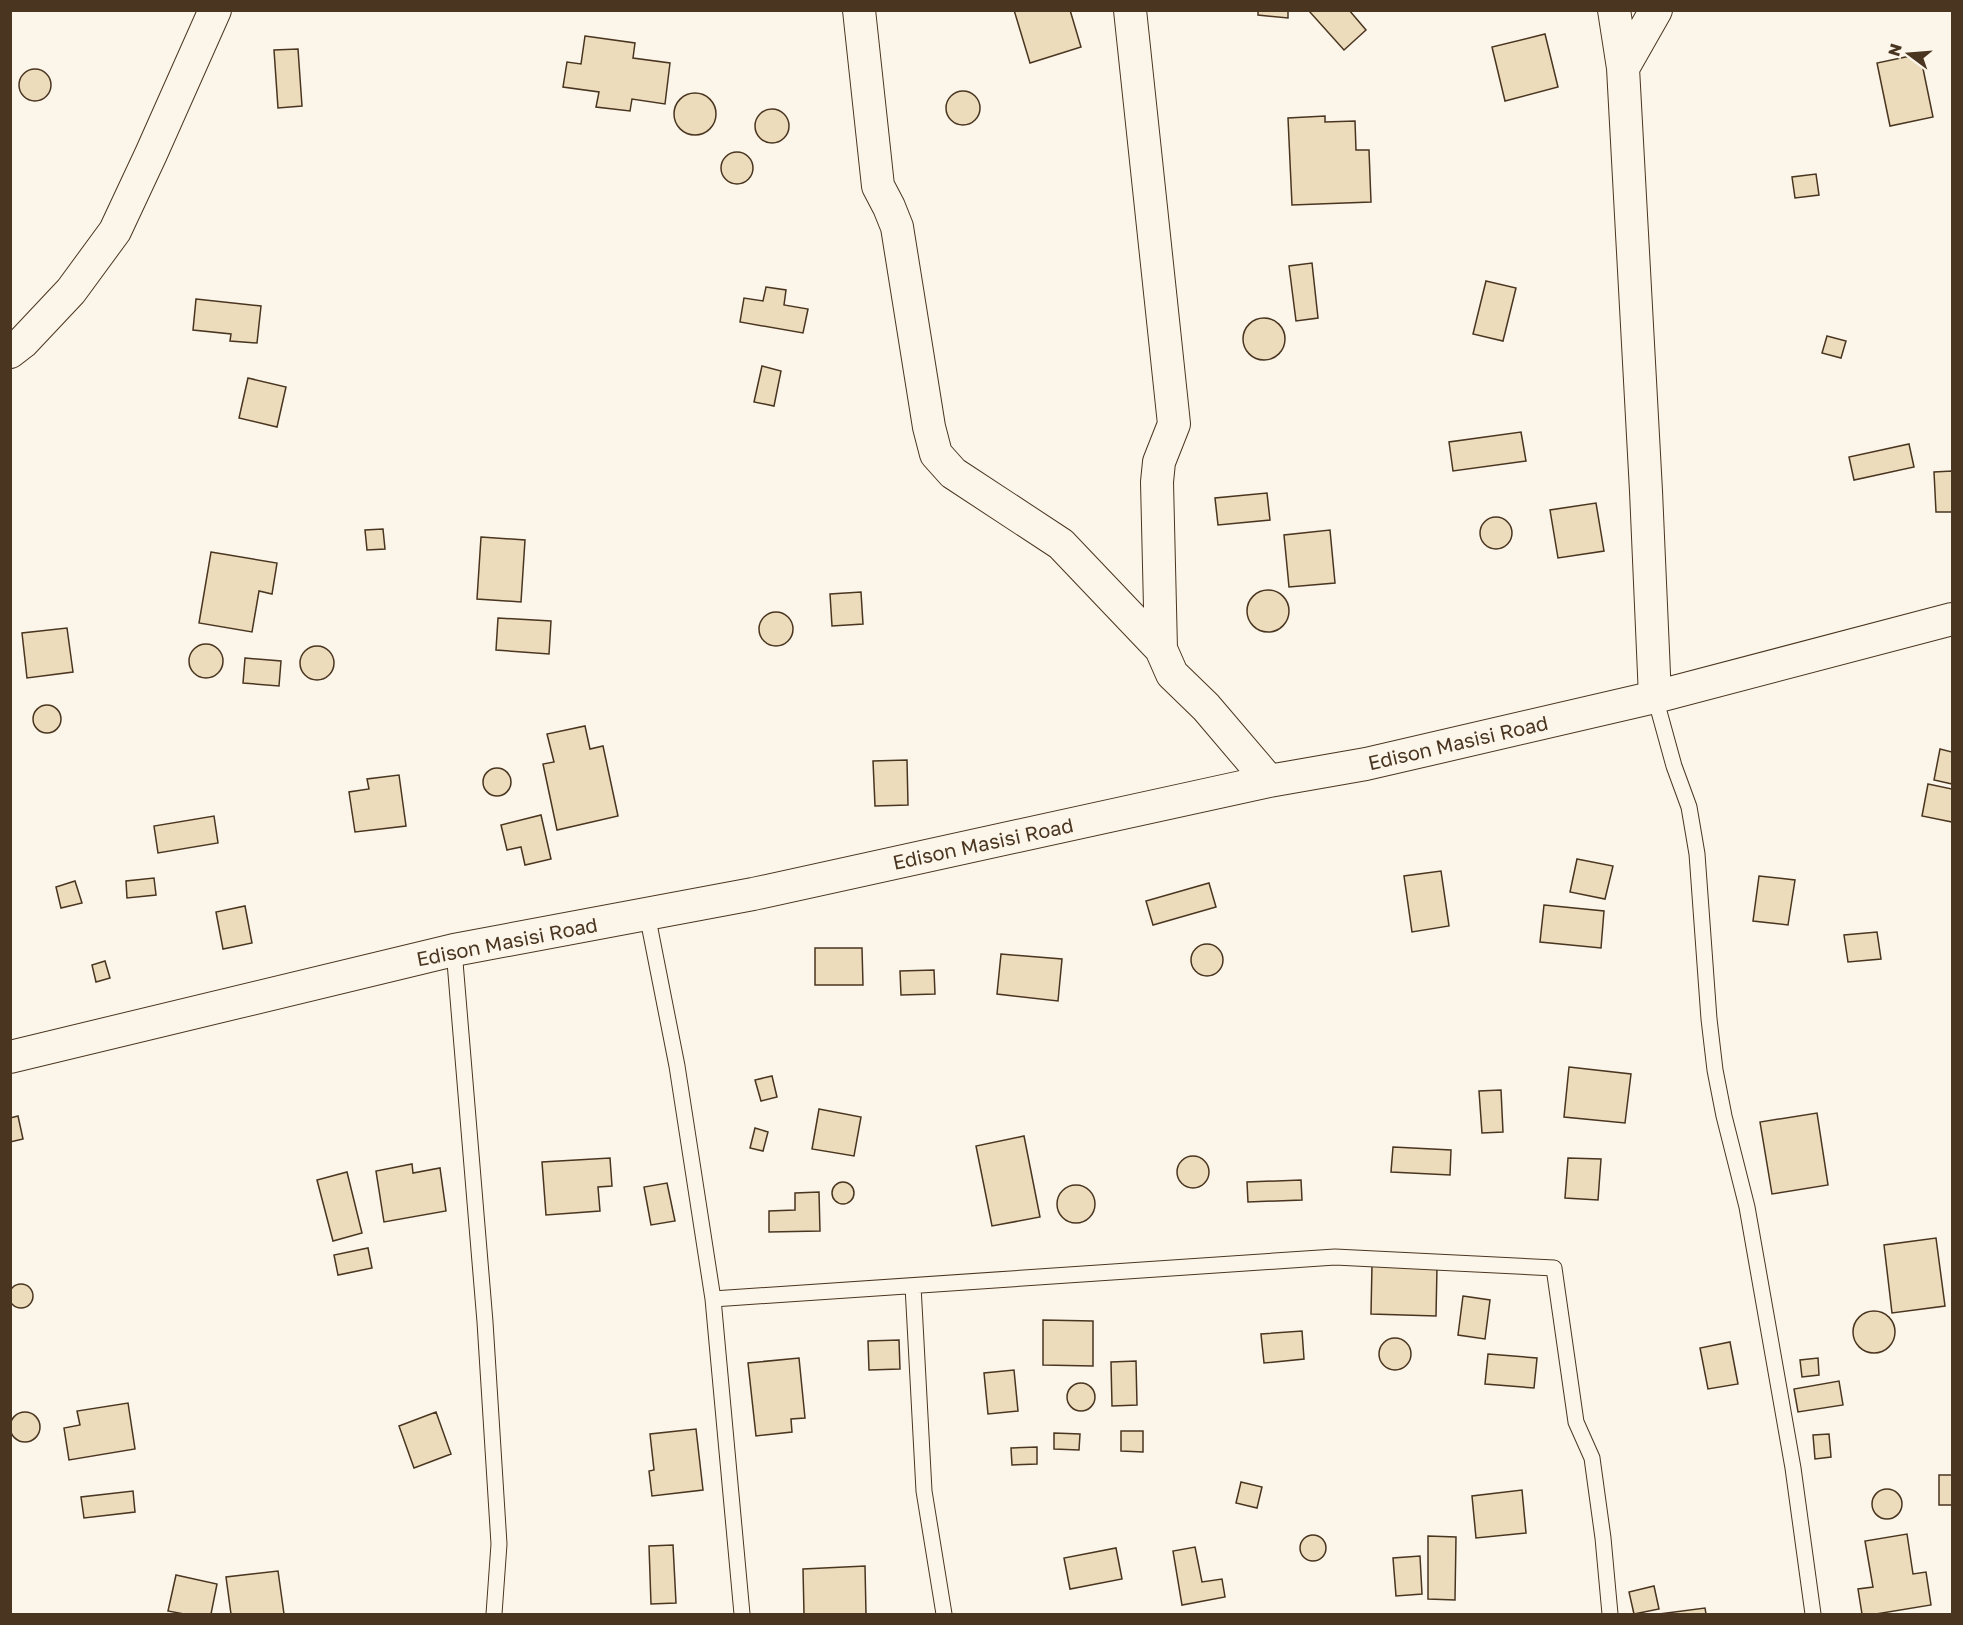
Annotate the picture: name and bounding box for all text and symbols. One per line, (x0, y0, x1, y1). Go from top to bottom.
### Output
north arrow (1879, 24, 1939, 84)
text: N (1883, 41, 1906, 58)
street label: Edison Masisi Road (1365, 710, 1550, 774)
street label: Edison Masisi Road (890, 812, 1075, 874)
street label: Edison Masisi Road (414, 912, 599, 970)

